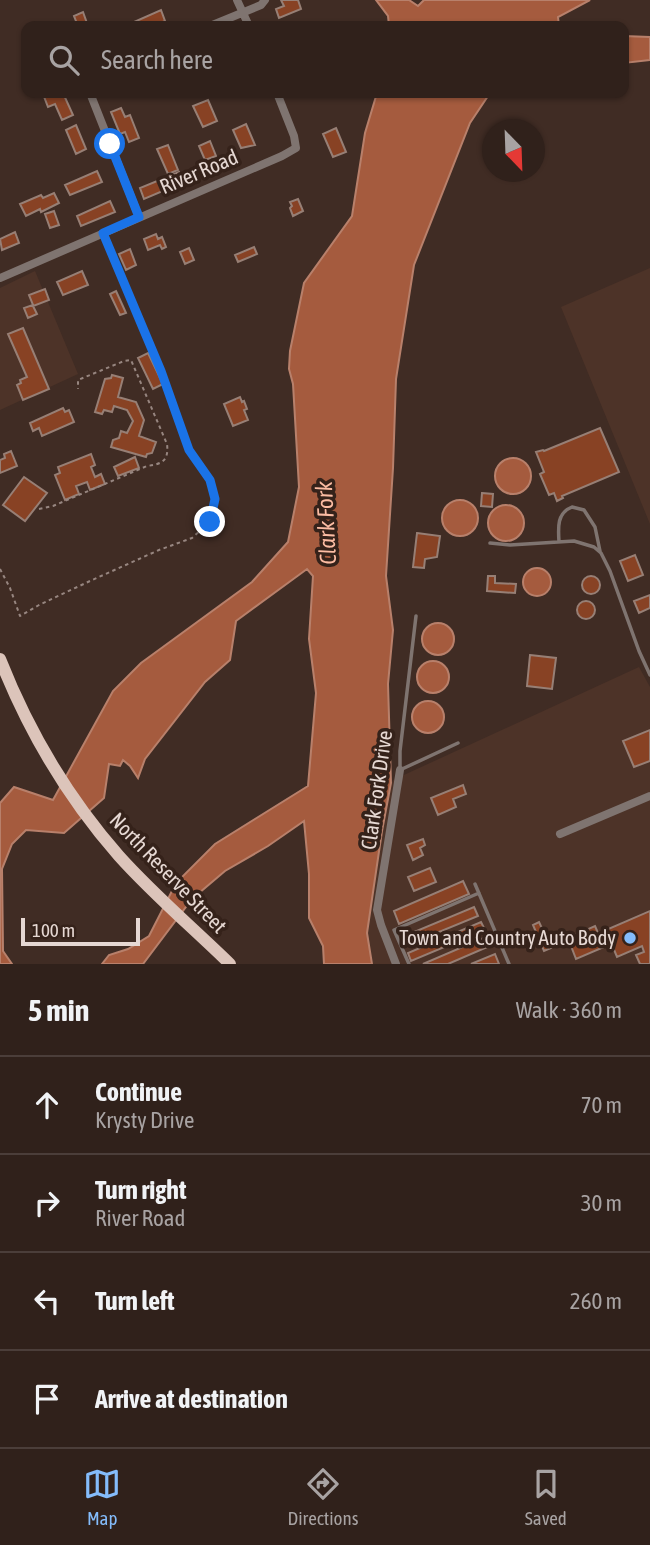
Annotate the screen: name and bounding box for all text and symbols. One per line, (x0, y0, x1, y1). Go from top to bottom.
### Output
search box (21, 21, 629, 98)
icon: search (45, 41, 83, 79)
text: Search here (101, 45, 213, 75)
north arrow (482, 119, 545, 182)
route start (94, 128, 125, 159)
street label: River Road (156, 144, 241, 198)
water label: Clark Fork (311, 480, 341, 565)
route end (194, 506, 225, 537)
street label: Clark Fork Drive (356, 729, 396, 851)
street label: North Reserve Street (105, 807, 232, 937)
scale bar (21, 915, 140, 947)
text: 100 m (32, 919, 75, 941)
place label: Town and Country Auto Body (399, 925, 616, 949)
marker: Town and Country Auto Body (622, 930, 638, 946)
text: 5 min (28, 993, 89, 1027)
text: Walk · 360 m (516, 997, 622, 1023)
text: Continue (95, 1077, 182, 1107)
icon: ahead (28, 1086, 66, 1124)
text: 70 m (581, 1092, 622, 1118)
text: Krysty Drive (95, 1107, 195, 1133)
text: Turn right (95, 1175, 186, 1205)
icon: right (28, 1184, 66, 1222)
text: 30 m (581, 1190, 622, 1216)
text: River Road (95, 1205, 185, 1231)
icon: left (28, 1282, 66, 1320)
text: Turn left (95, 1286, 175, 1316)
text: 260 m (570, 1288, 622, 1314)
icon: arrive (28, 1380, 66, 1418)
text: Arrive at destination (95, 1384, 288, 1414)
tab: Map (83, 1465, 121, 1529)
tab: Directions (288, 1465, 358, 1529)
tab: Saved (525, 1465, 567, 1529)

